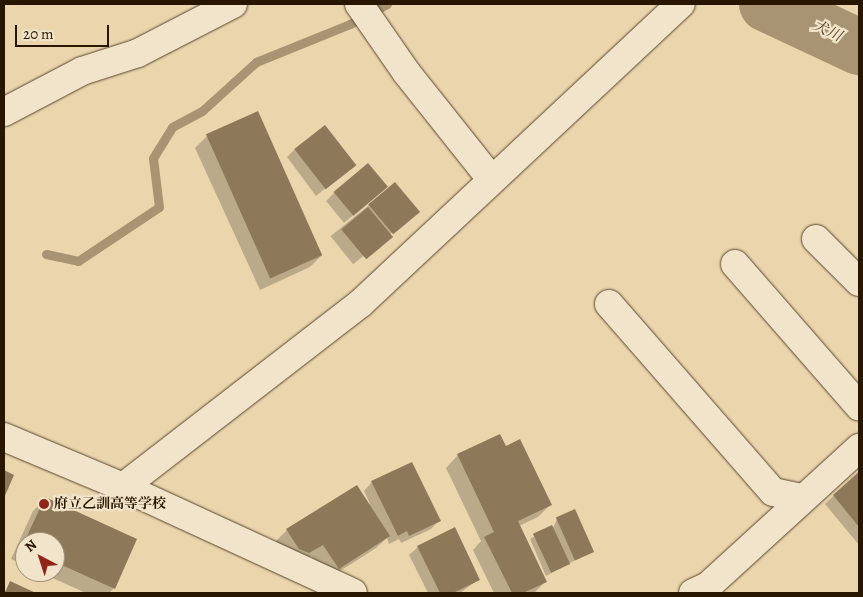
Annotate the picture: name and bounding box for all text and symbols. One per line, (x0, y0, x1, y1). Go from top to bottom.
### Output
scale bar (18, 15, 111, 47)
water label: 犬川 (810, 17, 844, 45)
text: 20 m (23, 24, 54, 44)
place label: 府立乙訓高等学校 (54, 496, 166, 512)
marker: 府立乙訓高等学校 (38, 498, 50, 510)
north arrow (15, 532, 65, 582)
text: N (21, 535, 41, 556)

